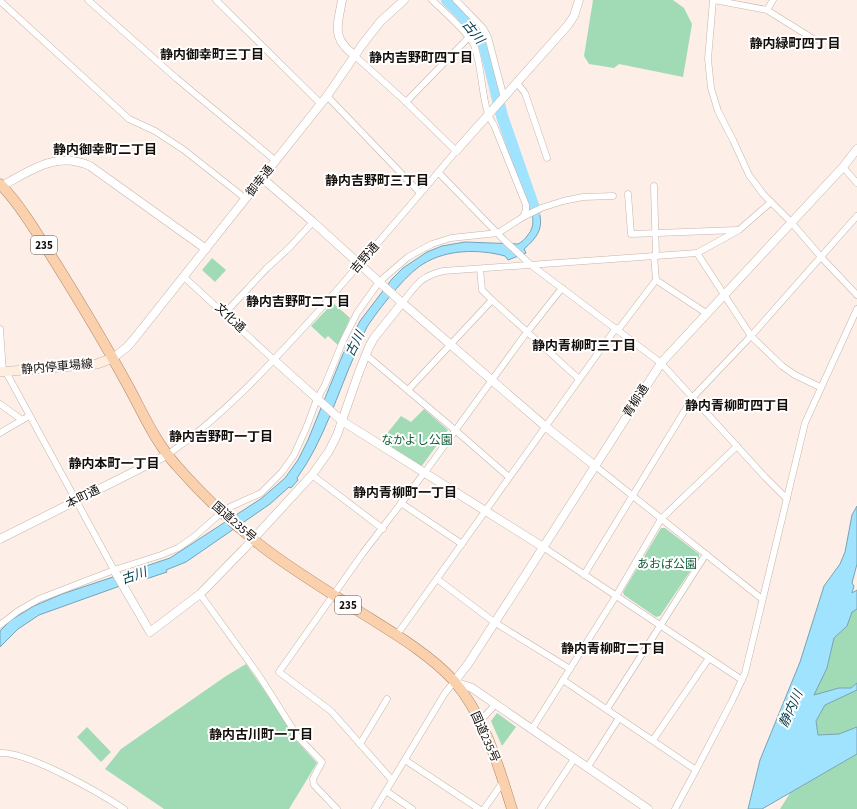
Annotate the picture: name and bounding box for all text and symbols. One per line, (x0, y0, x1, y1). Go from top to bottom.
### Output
water label: 古川 (458, 16, 489, 49)
district label: 静内緑町四丁目 (749, 35, 841, 53)
district label: 静内御幸町三丁目 (160, 46, 264, 64)
district label: 静内吉野町四丁目 (369, 49, 473, 67)
district label: 静内御幸町二丁目 (53, 141, 157, 159)
street label: 御幸通 (242, 162, 278, 200)
district label: 静内吉野町三丁目 (325, 172, 429, 190)
road number: 235 (31, 236, 57, 254)
street label: 吉野通 (347, 239, 383, 277)
district label: 静内吉野町二丁目 (246, 293, 350, 311)
street label: 文化通 (211, 300, 249, 336)
water label: 古川 (341, 327, 370, 360)
district label: 静内青柳町三丁目 (532, 337, 636, 355)
street label: 静内停車場線 (20, 355, 94, 379)
street label: 青柳通 (619, 381, 653, 421)
district label: 静内青柳町四丁目 (685, 397, 789, 415)
district label: 静内吉野町一丁目 (169, 428, 273, 446)
park label: なかよし公園 (381, 432, 453, 449)
district label: 静内本町一丁目 (68, 455, 160, 473)
street label: 本町通 (63, 481, 103, 513)
district label: 静内青柳町一丁目 (353, 484, 457, 502)
street label: 国道235号 (208, 498, 260, 546)
park label: あおば公園 (637, 556, 697, 573)
water label: 古川 (119, 563, 151, 589)
road number: 235 (335, 596, 361, 614)
district label: 静内青柳町二丁目 (561, 640, 665, 658)
water label: 静内川 (775, 686, 808, 730)
street label: 国道235号 (466, 709, 504, 765)
district label: 静内古川町一丁目 (209, 726, 313, 744)

